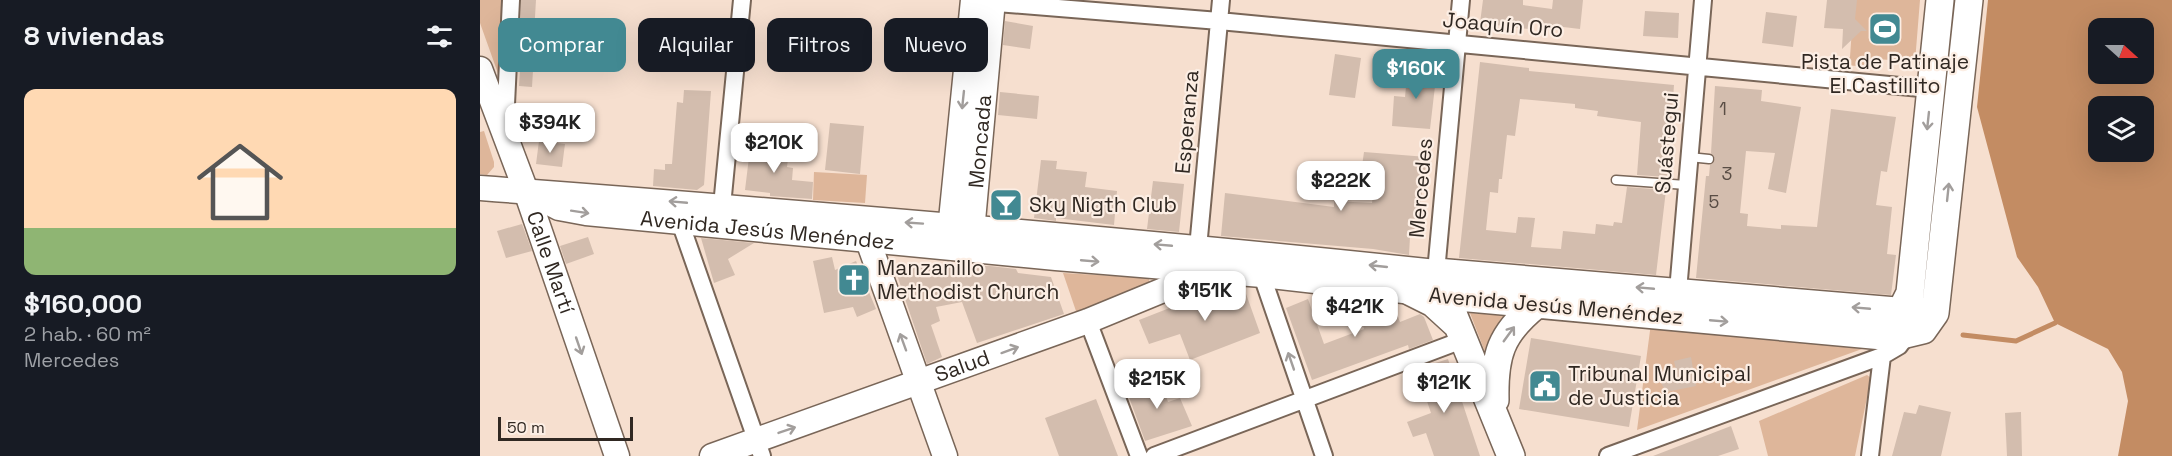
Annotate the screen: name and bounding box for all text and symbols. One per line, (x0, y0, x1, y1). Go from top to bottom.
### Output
street label: Joaquín Oro (1442, 6, 1565, 43)
sports icon: Pista de Patinaje El Castillito (1867, 11, 1903, 47)
chip: Comprar (498, 18, 626, 72)
chip: Alquilar (638, 18, 755, 72)
chip: Filtros (767, 18, 872, 72)
chip: Nuevo (884, 18, 988, 72)
north arrow (2088, 18, 2154, 84)
map controls (2088, 18, 2154, 162)
text: 8 viviendas (24, 19, 165, 53)
icon: filters (423, 20, 456, 53)
place label: Pista de Patinaje El Castillito (1801, 48, 1969, 99)
pin: $160K (1374, 49, 1458, 100)
text: $160K (1387, 55, 1446, 81)
street label: Esperanza (1169, 69, 1204, 175)
one-way arrow (957, 90, 968, 109)
street label: Suástegui (1649, 91, 1684, 195)
street label: Moncada (962, 93, 997, 189)
button: layers (2088, 96, 2154, 162)
house number: 1 (1719, 97, 1727, 120)
pin: $394K (508, 103, 592, 154)
text: $394K (519, 109, 581, 135)
one-way arrow (1922, 110, 1933, 130)
pin: $210K (732, 123, 816, 174)
icon: home (186, 128, 294, 236)
text: $210K (745, 129, 803, 155)
street label: Mercedes (1403, 137, 1438, 239)
pin: $222K (1299, 161, 1383, 212)
house number: 3 (1722, 162, 1732, 185)
text: $222K (1311, 167, 1371, 193)
one-way arrow (1943, 182, 1954, 202)
bar icon: Sky Nigth Club (988, 187, 1024, 223)
house number: 5 (1709, 190, 1719, 213)
place label: Sky Nigth Club (1029, 191, 1177, 218)
one-way arrow (669, 196, 688, 207)
street label: Avenida Jesús Menéndez (639, 204, 896, 255)
one-way arrow (570, 206, 590, 217)
street label: Calle Martí (521, 208, 581, 318)
one-way arrow (905, 217, 925, 228)
one-way arrow (1153, 239, 1173, 250)
place label: Manzanillo Methodist Church (877, 254, 1059, 305)
one-way arrow (1080, 256, 1100, 267)
one-way arrow (1368, 260, 1388, 271)
church icon: Manzanillo Methodist Church (836, 262, 872, 298)
pin: $151K (1163, 271, 1247, 322)
text: $151K (1178, 277, 1232, 303)
street label: Avenida Jesús Menéndez (1428, 281, 1684, 330)
one-way arrow (1636, 283, 1656, 294)
text: $160,000 (24, 287, 142, 321)
pin: $421K (1313, 287, 1397, 338)
text: $421K (1326, 293, 1384, 319)
one-way arrow (1851, 302, 1871, 313)
one-way arrow (1709, 316, 1729, 327)
text: 2 hab. · 60 m² (24, 321, 151, 347)
one-way arrow (1502, 326, 1515, 342)
one-way arrow (896, 333, 907, 352)
one-way arrow (575, 336, 586, 355)
street label: Salud (931, 343, 993, 388)
one-way arrow (1000, 343, 1018, 354)
text: Mercedes (24, 347, 119, 373)
one-way arrow (1285, 352, 1296, 371)
pin: $215K (1115, 359, 1199, 410)
place label: Tribunal Municipal de Justicia (1568, 360, 1751, 411)
pin: $121K (1402, 363, 1486, 414)
text: $215K (1128, 365, 1186, 391)
public building icon: Tribunal Municipal de Justicia (1527, 368, 1563, 404)
text: $121K (1417, 369, 1471, 395)
scale bar (498, 414, 633, 442)
text: 50 m (507, 417, 545, 438)
one-way arrow (777, 423, 795, 434)

